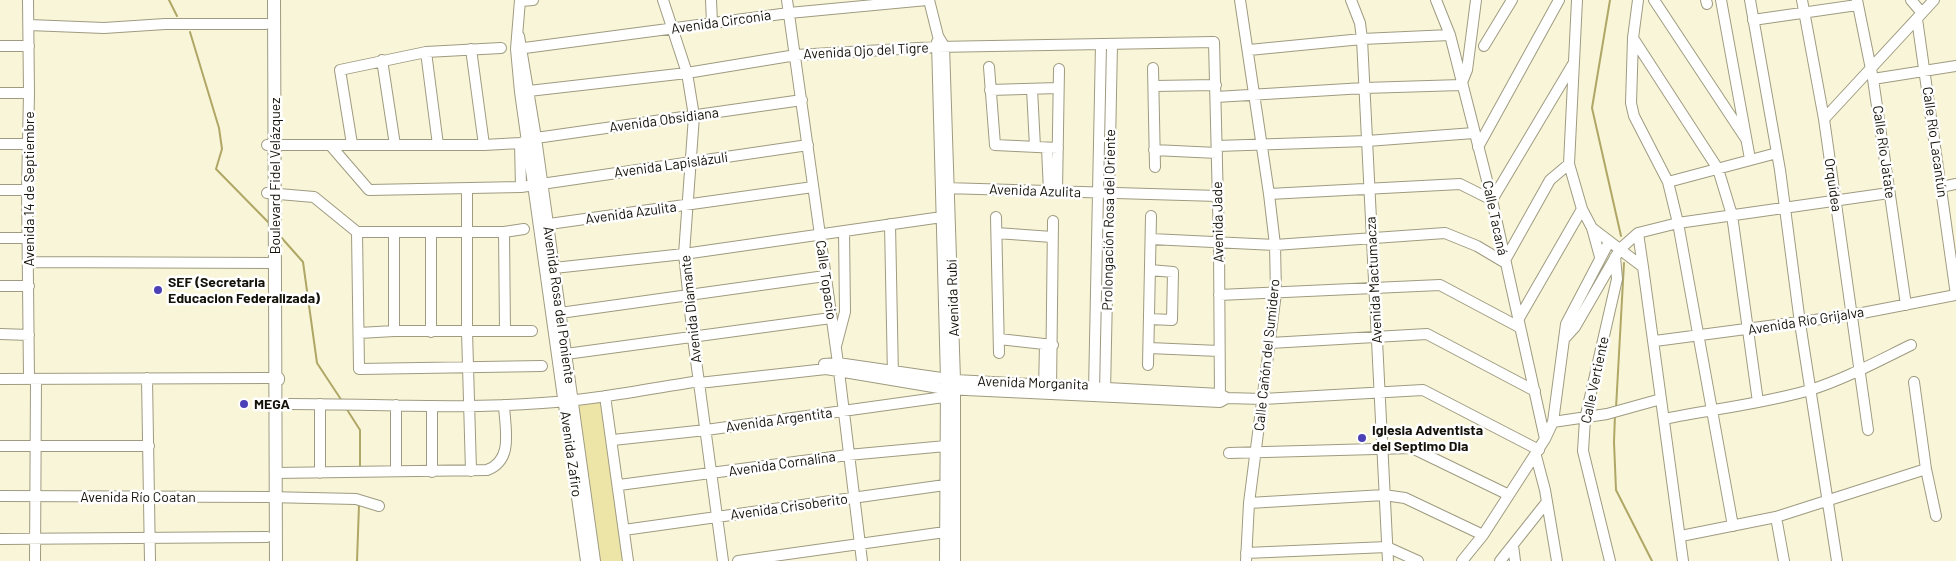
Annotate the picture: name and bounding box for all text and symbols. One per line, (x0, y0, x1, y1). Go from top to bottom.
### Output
street label: Avenida Circonia (670, 7, 772, 37)
street label: Avenida Ojo del Tigre (803, 39, 929, 63)
street label: Calle Río Lacantún (1919, 86, 1951, 198)
street label: Boulevard Fidel Velázquez (267, 98, 283, 254)
street label: Avenida Obsidiana (608, 104, 720, 136)
street label: Calle Río Jatate (1869, 104, 1899, 200)
street label: Avenida 14 de Septiembre (21, 111, 37, 267)
street label: Prolongación Rosa del Oriente (1099, 129, 1119, 311)
street label: Avenida Lapislázuli (613, 149, 729, 181)
street label: Orquídea (1821, 157, 1845, 213)
street label: Calle Tacaná (1479, 179, 1511, 257)
street label: Avenida Azulita (989, 181, 1081, 201)
street label: Avenida Jade (1209, 181, 1227, 263)
street label: Avenida Azulita (584, 198, 678, 228)
street label: Avenida Mactumacza (1362, 216, 1386, 344)
street label: Avenida Rosa del Poniente (540, 225, 578, 385)
street label: Calle Topacio (812, 239, 840, 321)
street label: Avenida Diamante (677, 254, 705, 364)
street label: Avenida Rubí (943, 259, 963, 337)
place label: SEF (Secretaria Educacion Federalizada) (168, 274, 320, 306)
street label: Calle Cañón del Sumidero (1251, 278, 1283, 432)
marker: SEF (Secretaria Educacion Federalizada) (152, 284, 164, 296)
street label: Avenida Río Grijalva (1747, 304, 1865, 338)
street label: Calle Vertiente (1578, 335, 1612, 425)
street label: Avenida Morganita (977, 373, 1089, 393)
place label: MEGA (254, 396, 290, 412)
marker: MEGA (238, 398, 250, 410)
street label: Avenida Argentita (725, 404, 833, 436)
street label: Avenida Zafiro (557, 410, 585, 498)
place label: Iglesia Adventista del Septimo Dia (1372, 422, 1483, 454)
marker: Iglesia Adventista del Septimo Dia (1356, 432, 1368, 444)
street label: Avenida Cornalina (727, 448, 837, 480)
street label: Avenida Río Coatan (80, 489, 196, 505)
street label: Avenida Crisoberito (729, 490, 849, 524)

